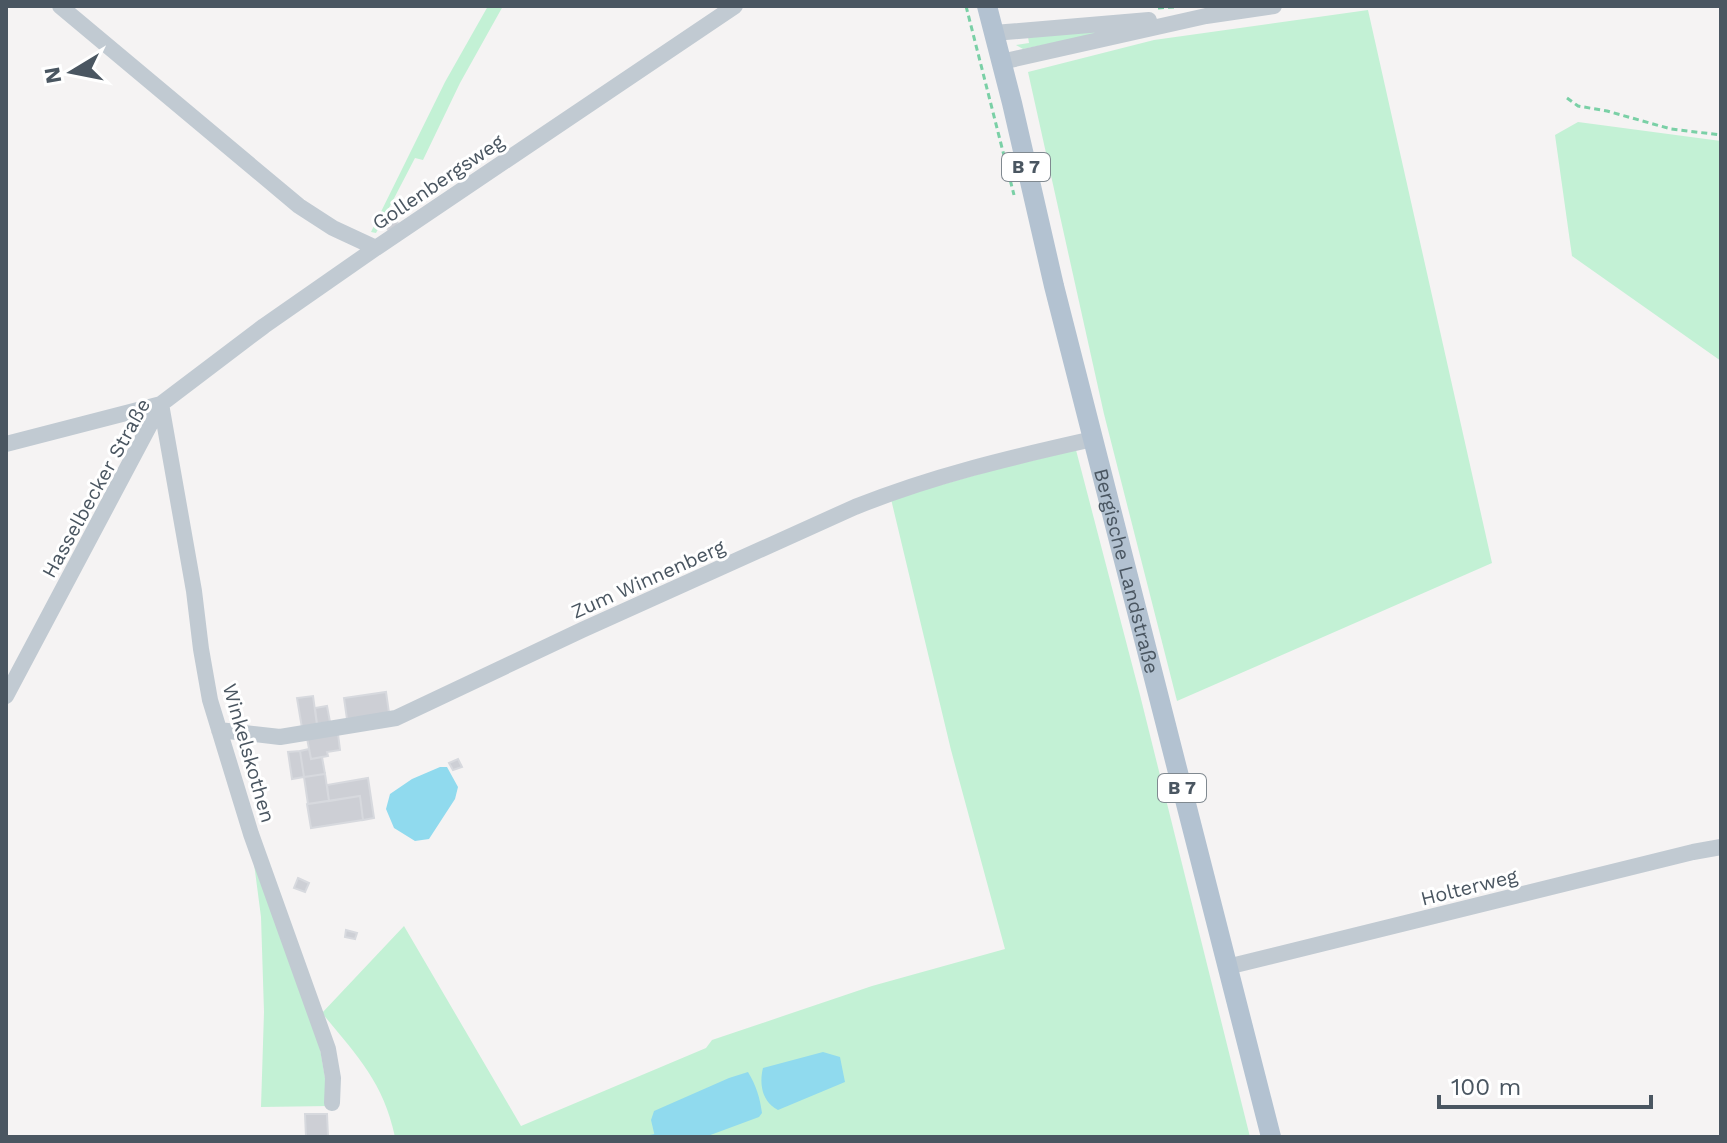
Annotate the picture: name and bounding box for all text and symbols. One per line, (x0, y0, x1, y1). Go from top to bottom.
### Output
north arrow (32, 32, 112, 112)
text: N (39, 65, 67, 86)
street label: Gollenbergsweg (368, 129, 509, 235)
road number: B 7 (1002, 153, 1050, 181)
street label: Hasselbecker Straße (37, 394, 155, 582)
street label: Bergische Landstraße (1089, 466, 1164, 676)
street label: Zum Winnenberg (567, 534, 729, 624)
street label: Winkelskothen (218, 681, 280, 825)
road number: B 7 (1158, 774, 1206, 802)
street label: Holterweg (1418, 863, 1520, 911)
scale bar (1439, 1059, 1651, 1109)
text: 100 m (1451, 1073, 1521, 1101)

